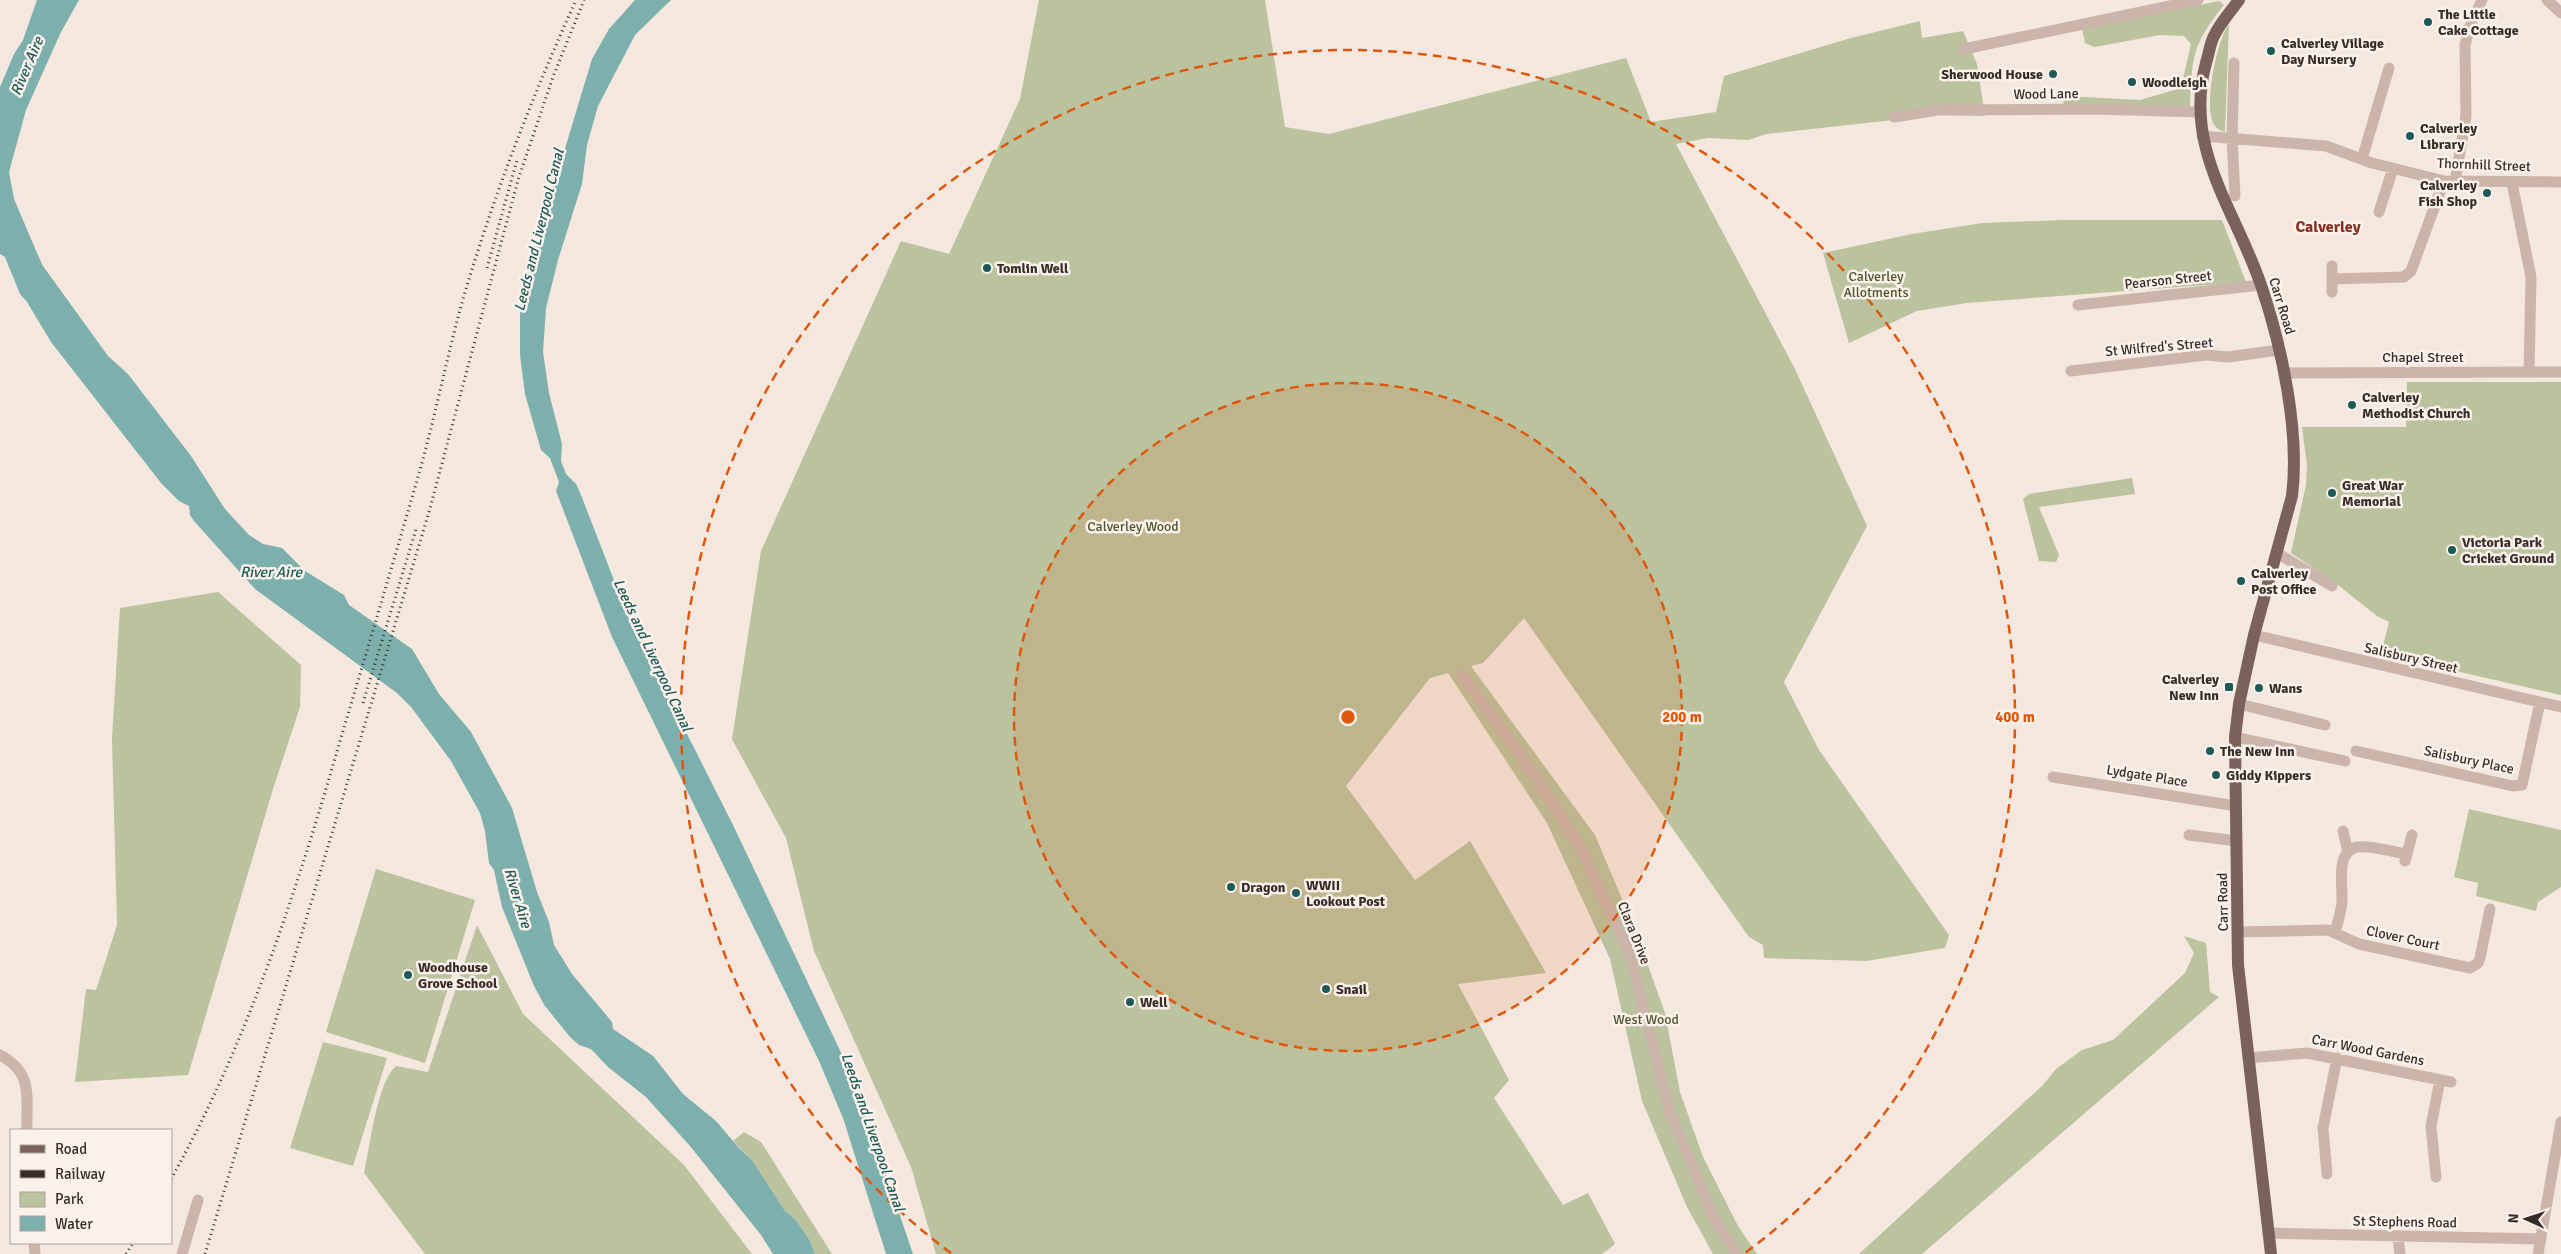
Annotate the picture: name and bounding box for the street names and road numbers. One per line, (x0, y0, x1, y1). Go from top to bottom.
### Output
street label: Wood Lane (2013, 85, 2079, 103)
street label: Thornhill Street (2437, 155, 2531, 175)
street label: Pearson Street (2124, 267, 2212, 293)
street label: Carr Road (2265, 275, 2299, 337)
street label: St Wilfred's Street (2104, 334, 2214, 360)
street label: Chapel Street (2382, 349, 2464, 366)
street label: Salisbury Street (2363, 639, 2460, 677)
street label: Salisbury Place (2422, 742, 2516, 778)
street label: Lydgate Place (2105, 761, 2189, 791)
street label: Carr Road (2214, 872, 2232, 932)
street label: Clara Drive (1614, 899, 1654, 967)
street label: Clover Court (2365, 922, 2441, 954)
street label: Carr Wood Gardens (2310, 1031, 2426, 1069)
street label: St Stephens Road (2353, 1213, 2457, 1231)

